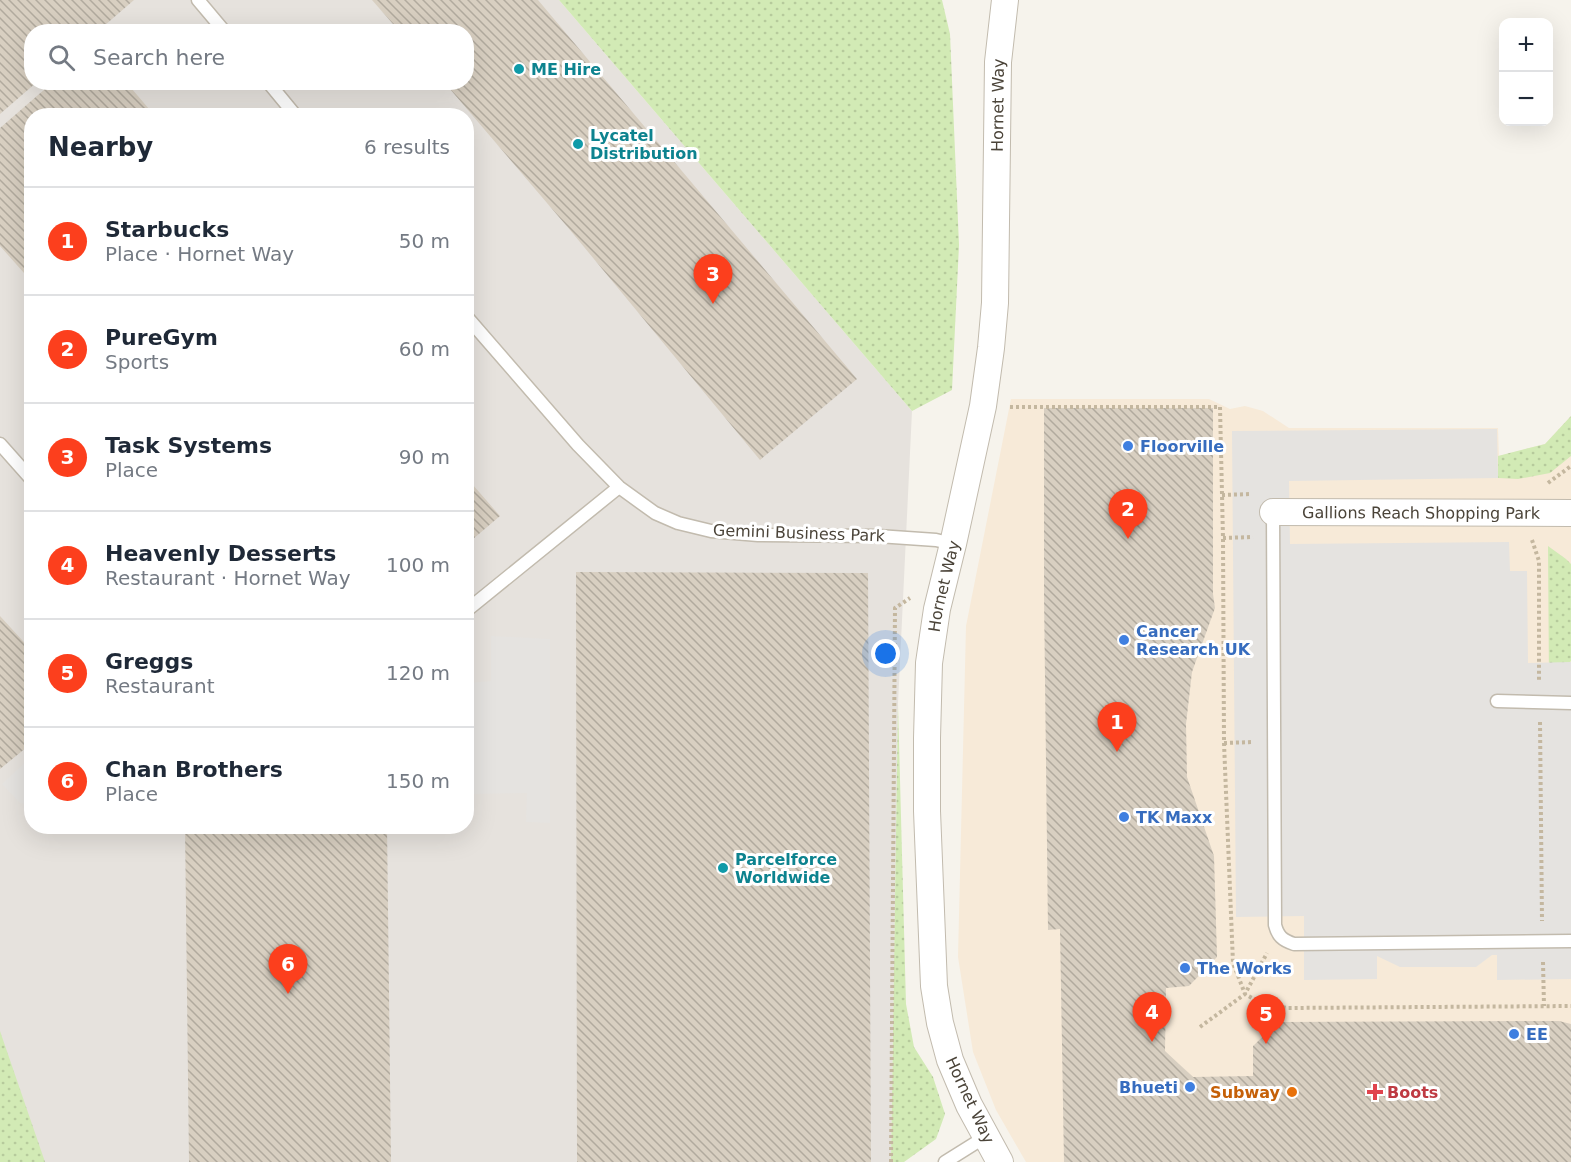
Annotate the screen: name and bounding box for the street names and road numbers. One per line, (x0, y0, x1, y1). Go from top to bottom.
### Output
street label: Hornet Way (987, 58, 1008, 152)
street label: Gallions Reach Shopping Park (1302, 503, 1541, 522)
street label: Gemini Business Park (713, 521, 886, 546)
street label: Hornet Way (924, 538, 963, 633)
street label: Hornet Way (942, 1054, 998, 1146)

